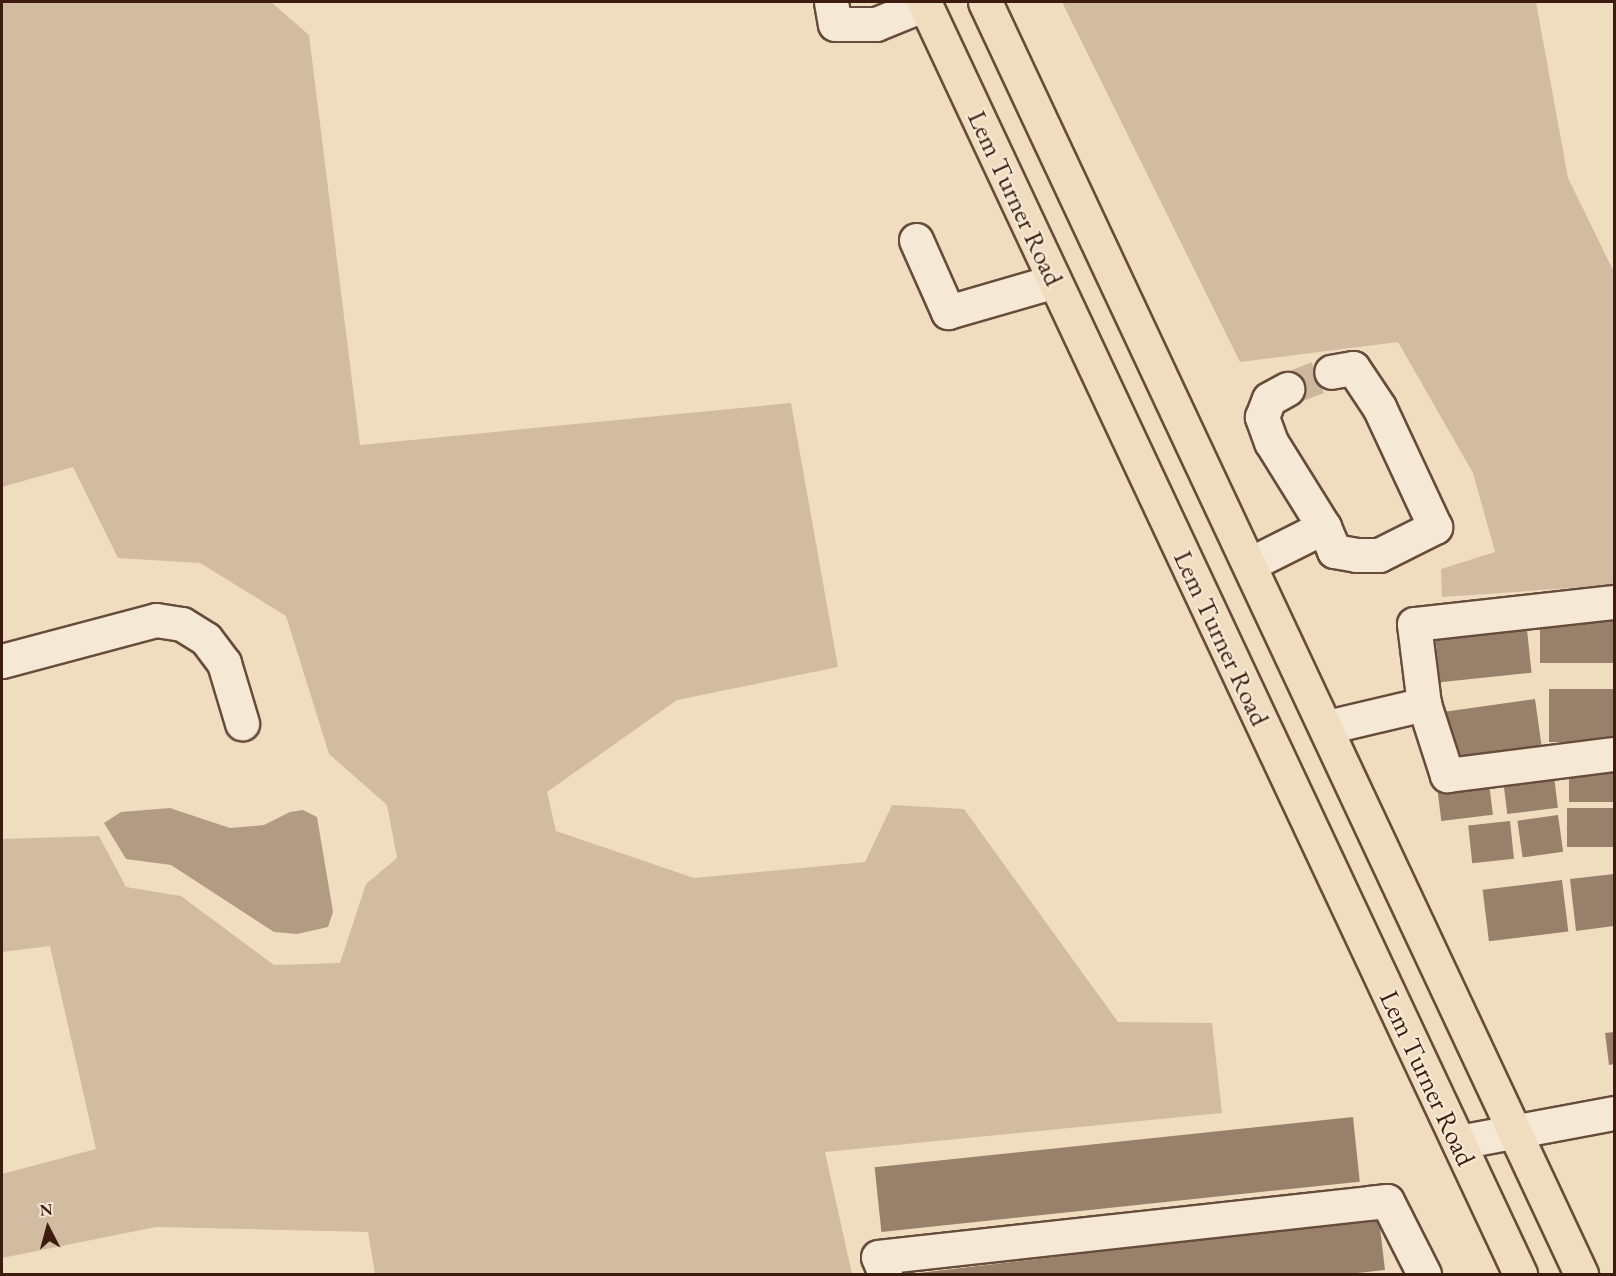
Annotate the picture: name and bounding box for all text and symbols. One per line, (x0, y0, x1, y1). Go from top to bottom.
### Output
street label: Lem Turner Road (961, 105, 1071, 291)
street label: Lem Turner Road (1167, 545, 1277, 731)
street label: Lem Turner Road (1373, 985, 1483, 1171)
north arrow (18, 1198, 78, 1258)
text: N (39, 1198, 54, 1221)

